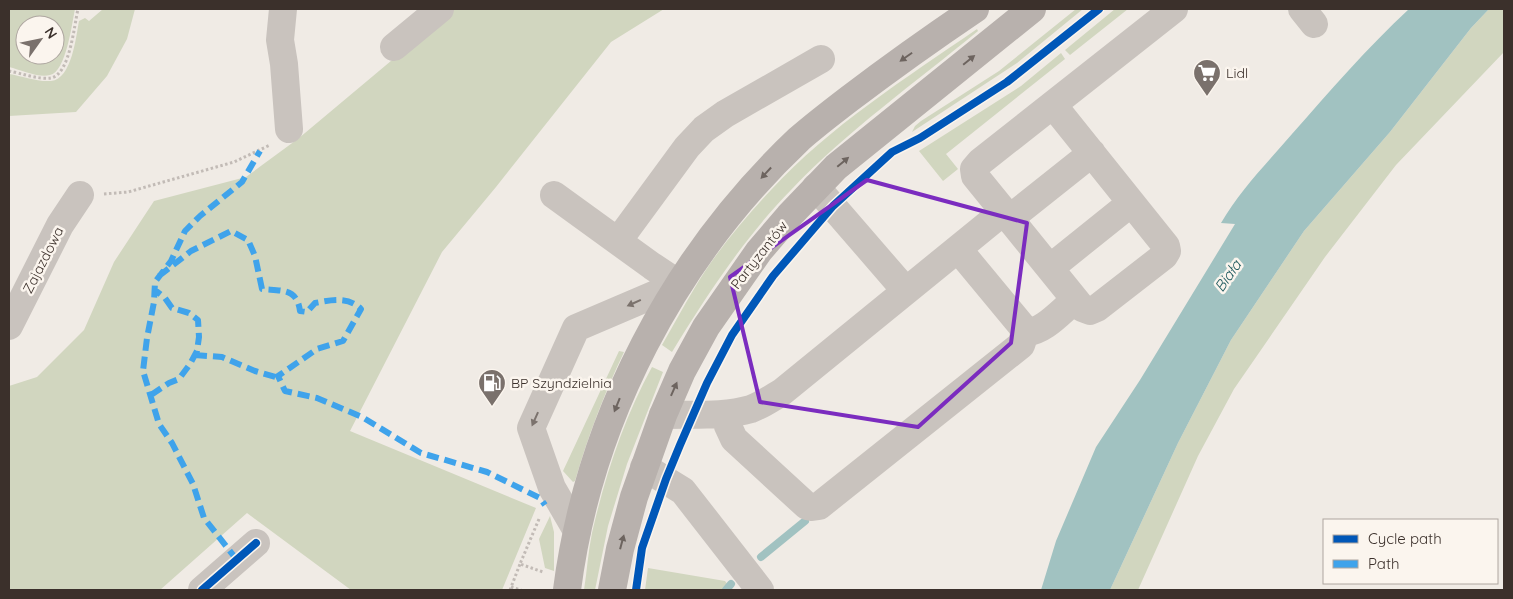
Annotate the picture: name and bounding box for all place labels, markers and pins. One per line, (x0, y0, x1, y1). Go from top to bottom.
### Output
supermarket icon: Lidl (1192, 58, 1222, 97)
place label: Lidl (1226, 64, 1248, 82)
fuel station icon: BP Szyndzielnia (477, 368, 507, 407)
place label: BP Szyndzielnia (511, 374, 612, 392)

